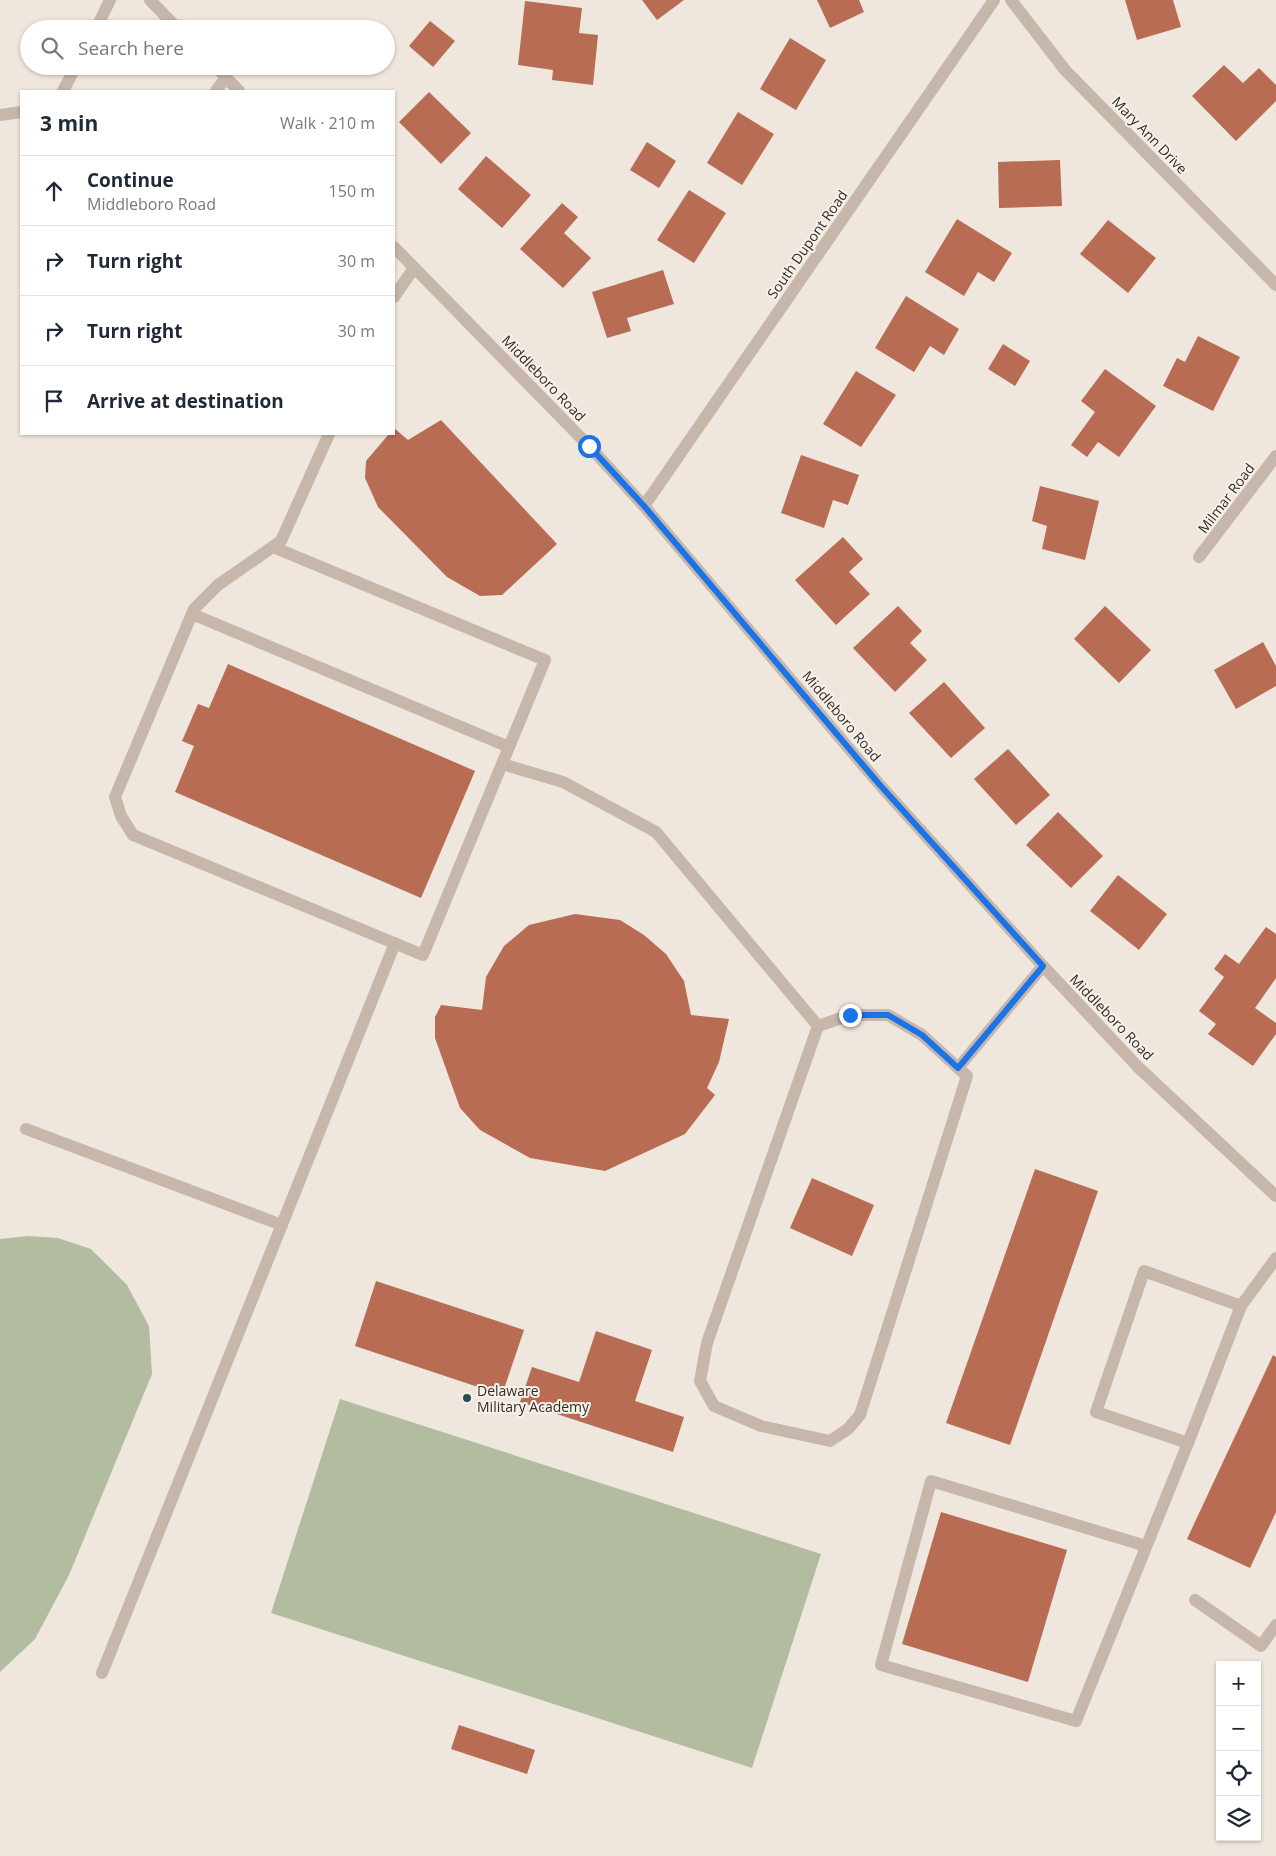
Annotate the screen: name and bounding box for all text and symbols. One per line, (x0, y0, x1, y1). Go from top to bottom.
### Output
search box (20, 20, 395, 75)
icon: search (38, 34, 66, 62)
text: Search here (78, 35, 184, 61)
street label: Mary Ann Drive (1108, 92, 1192, 178)
text: 3 min (40, 109, 98, 137)
text: Walk · 210 m (280, 112, 375, 134)
text: Continue (87, 167, 174, 193)
icon: ahead (40, 177, 68, 205)
text: 150 m (329, 180, 375, 202)
street label: South Dupont Road (762, 186, 852, 302)
text: Middleboro Road (87, 193, 216, 215)
icon: right (40, 247, 68, 275)
text: Turn right (87, 248, 182, 274)
text: 30 m (338, 250, 375, 272)
icon: right (40, 317, 68, 345)
text: Turn right (87, 318, 182, 344)
text: 30 m (338, 320, 375, 342)
street label: Middleboro Road (498, 331, 590, 425)
icon: arrive (40, 387, 68, 415)
text: Arrive at destination (87, 388, 284, 414)
route start (578, 435, 601, 458)
street label: Milmar Road (1193, 459, 1259, 537)
street label: Middleboro Road (798, 667, 886, 765)
street label: Middleboro Road (1066, 970, 1158, 1064)
route end (839, 1004, 862, 1027)
place label: Delaware Military Academy (477, 1381, 590, 1416)
marker: Delaware Military Academy (461, 1392, 473, 1404)
map controls (1216, 1661, 1261, 1841)
button: + (1216, 1661, 1261, 1706)
button: − (1216, 1706, 1261, 1751)
button: locate (1216, 1751, 1261, 1796)
button: layers (1216, 1796, 1261, 1841)

